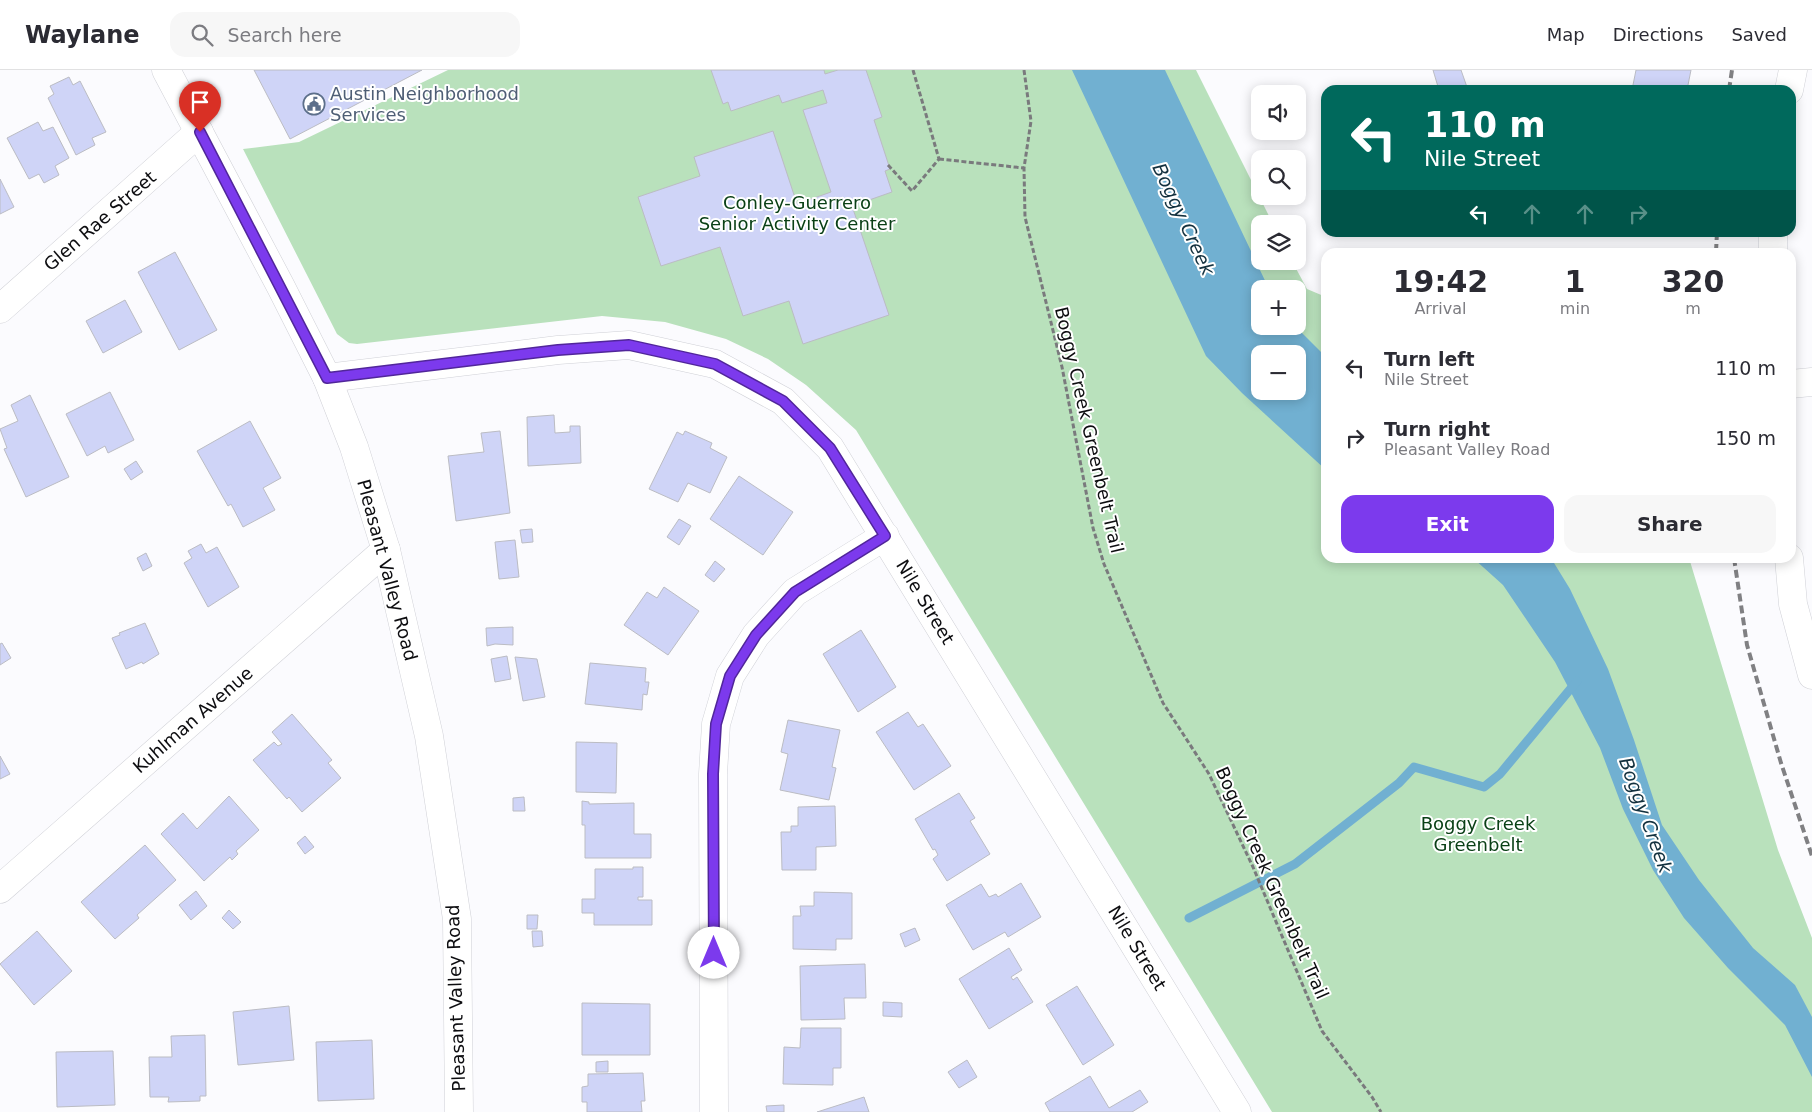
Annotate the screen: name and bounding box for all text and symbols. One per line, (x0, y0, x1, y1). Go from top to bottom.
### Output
search box (170, 12, 520, 57)
text: Waylane (25, 21, 140, 49)
icon: search (188, 21, 216, 49)
text: Search here (228, 24, 342, 46)
text: Map (1547, 24, 1585, 45)
text: Directions (1613, 24, 1703, 45)
text: Saved (1731, 24, 1787, 45)
pin (179, 81, 221, 132)
place label: Austin Neighborhood Services (330, 83, 519, 125)
map controls (1251, 85, 1306, 400)
button: sound (1251, 85, 1306, 140)
icon: arrive (186, 88, 214, 116)
public building icon: Austin Neighborhood Services (302, 92, 326, 116)
icon: left (1341, 105, 1406, 170)
text: 110 m (1424, 105, 1546, 145)
text: Nile Street (1424, 146, 1540, 171)
button: search (1251, 150, 1306, 205)
water label: Boggy Creek (1148, 159, 1220, 280)
street label: Glen Rae Street (39, 166, 160, 275)
park label: Conley-Guerrero Senior Activity Center (699, 192, 896, 234)
icon: left (1465, 200, 1493, 228)
icon: ahead (1518, 200, 1546, 228)
icon: ahead (1571, 200, 1599, 228)
icon: right (1624, 200, 1652, 228)
button: layers (1251, 215, 1306, 270)
text: 19:42 (1393, 264, 1488, 299)
text: 1 (1564, 264, 1585, 299)
text: 320 (1662, 264, 1724, 299)
button: + (1251, 280, 1306, 335)
text: Arrival (1414, 299, 1466, 318)
text: min (1560, 299, 1590, 318)
text: m (1685, 299, 1701, 318)
street label: Boggy Creek Greenbelt Trail (1051, 305, 1128, 555)
button: − (1251, 345, 1306, 400)
text: Turn left (1384, 348, 1475, 370)
icon: left (1341, 354, 1369, 382)
text: 110 m (1715, 357, 1776, 379)
text: Nile Street (1384, 370, 1468, 389)
text: Turn right (1384, 418, 1490, 440)
icon: right (1341, 424, 1369, 452)
text: 150 m (1715, 427, 1776, 449)
text: Pleasant Valley Road (1384, 440, 1550, 459)
street label: Pleasant Valley Road (353, 477, 422, 663)
button: Exit (1341, 495, 1554, 553)
button: Share (1564, 495, 1776, 553)
street label: Nile Street (892, 556, 959, 648)
street label: Kuhlman Avenue (129, 662, 257, 777)
water label: Boggy Creek (1615, 754, 1677, 877)
street label: Boggy Creek Greenbelt Trail (1212, 763, 1333, 1002)
park label: Boggy Creek Greenbelt (1421, 813, 1536, 855)
street label: Nile Street (1104, 902, 1171, 994)
street label: Pleasant Valley Road (442, 904, 469, 1092)
position arrow (687, 926, 739, 978)

